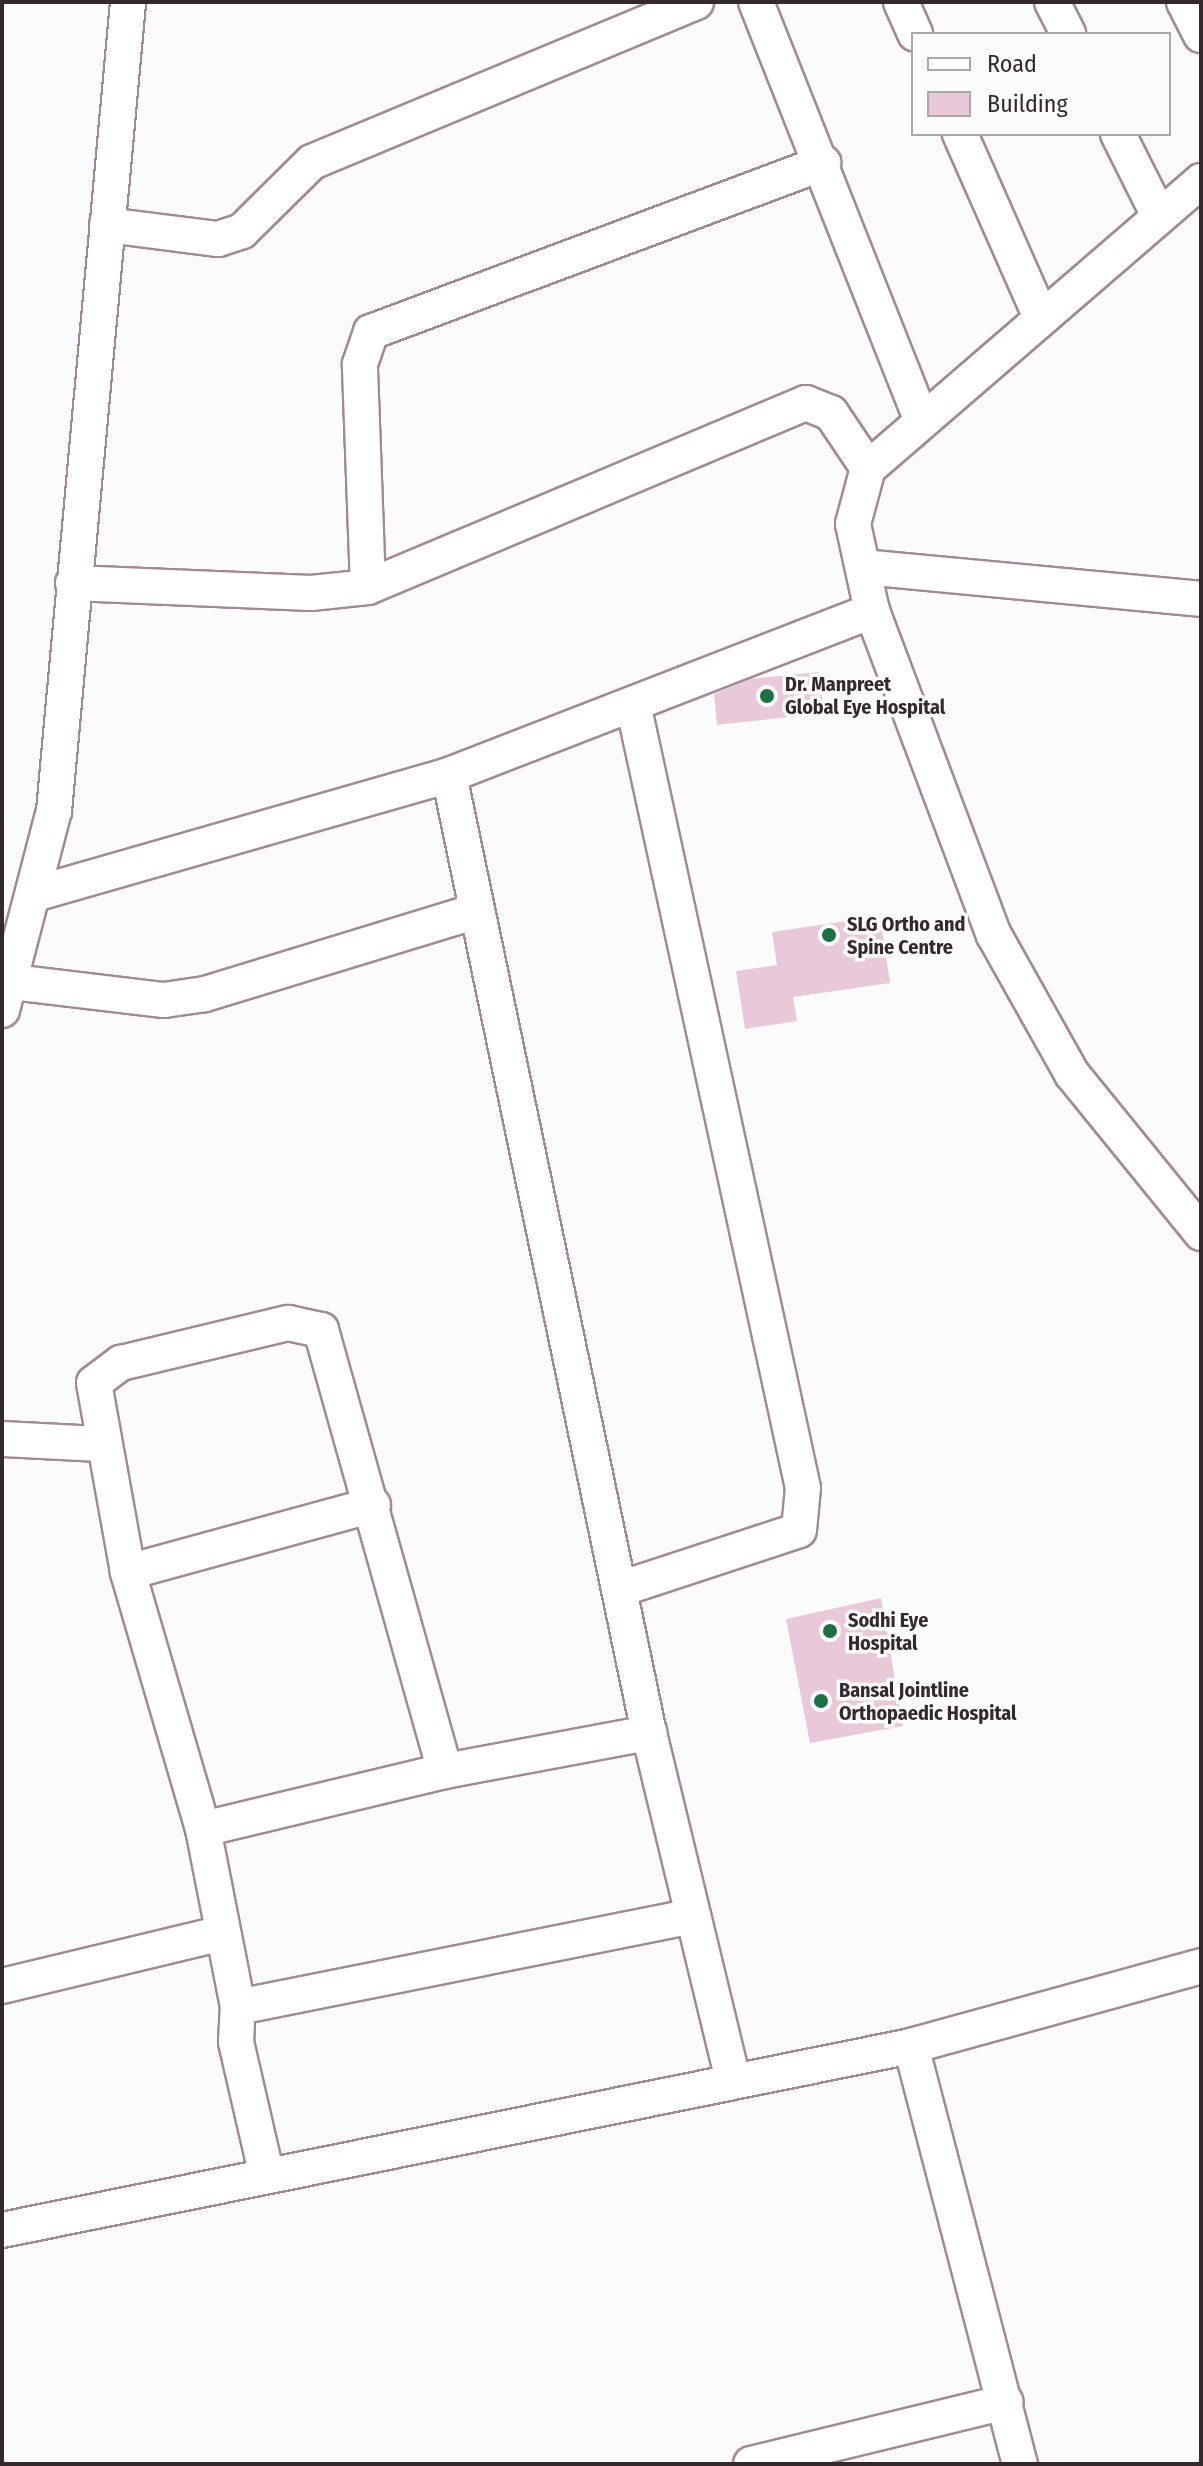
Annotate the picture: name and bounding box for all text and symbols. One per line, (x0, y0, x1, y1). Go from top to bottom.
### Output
legend (911, 32, 1171, 136)
text: Road (987, 50, 1037, 78)
text: Building (987, 90, 1068, 118)
place label: Dr. Manpreet Global Eye Hospital (785, 672, 945, 719)
marker: Dr. Manpreet Global Eye Hospital (756, 685, 778, 707)
place label: SLG Ortho and Spine Centre (847, 912, 965, 959)
marker: SLG Ortho and Spine Centre (818, 924, 840, 946)
place label: Sodhi Eye Hospital (848, 1608, 928, 1655)
marker: Sodhi Eye Hospital (819, 1620, 841, 1642)
place label: Bansal Jointline Orthopaedic Hospital (839, 1678, 1016, 1725)
marker: Bansal Jointline Orthopaedic Hospital (810, 1690, 832, 1712)

